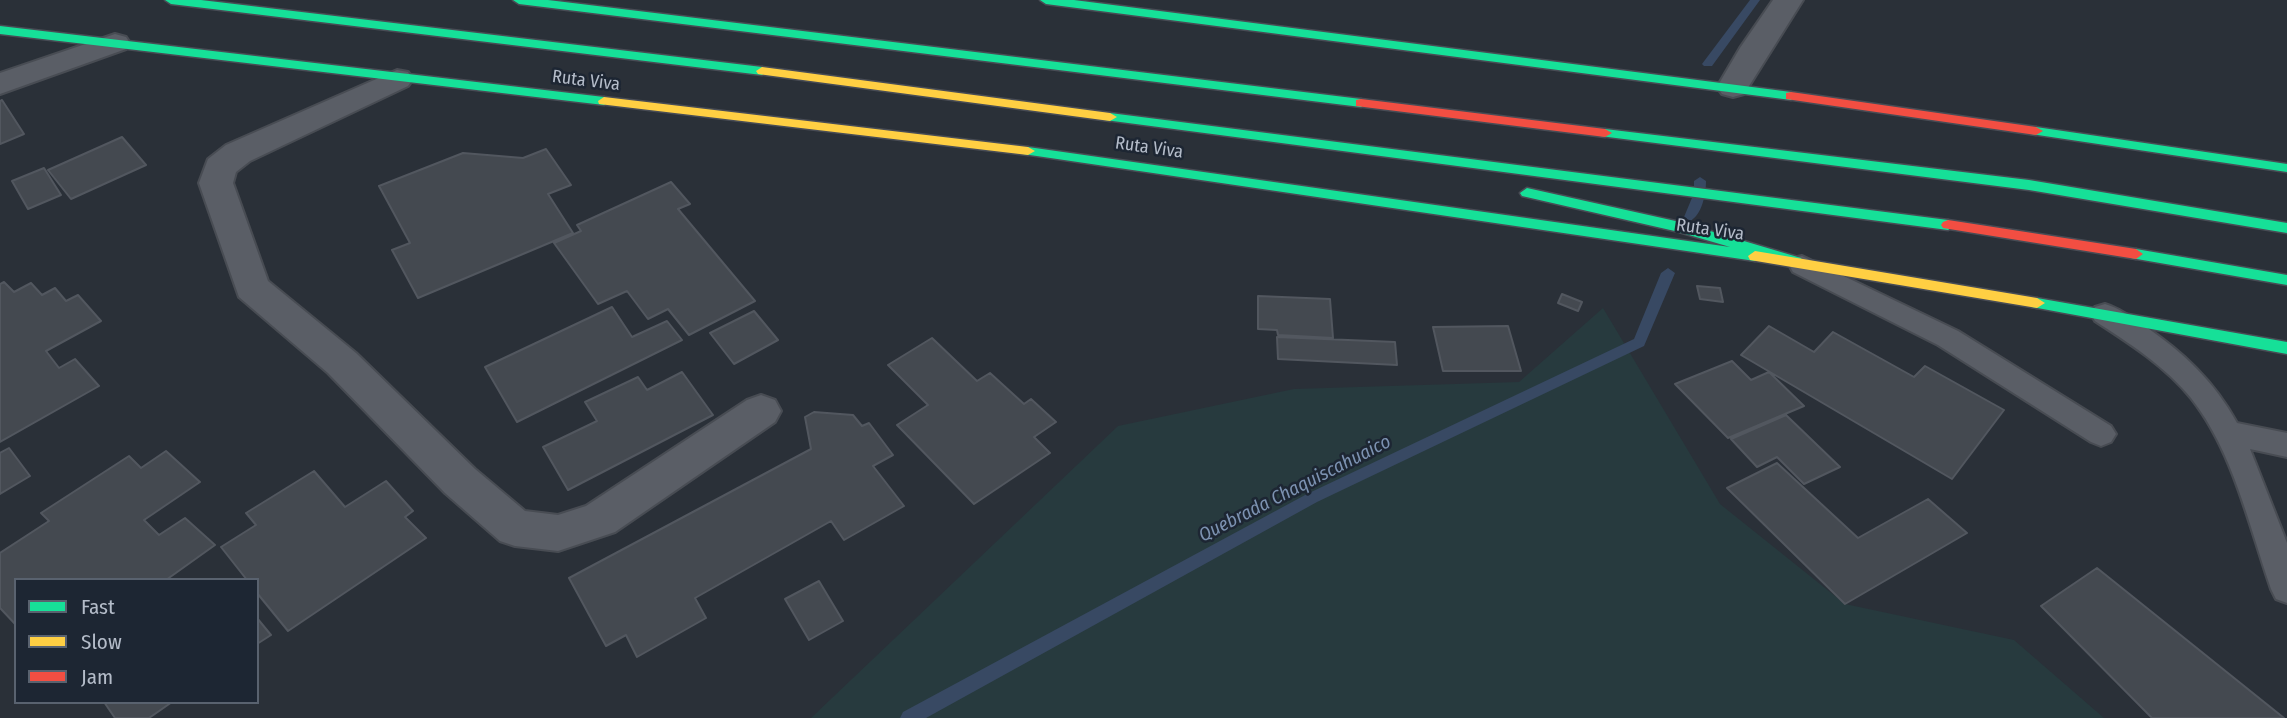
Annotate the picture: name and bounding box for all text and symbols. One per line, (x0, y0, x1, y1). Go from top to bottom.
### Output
street label: Ruta Viva (551, 66, 621, 96)
street label: Ruta Viva (1114, 133, 1184, 163)
street label: Ruta Viva (1675, 215, 1745, 245)
water label: Quebrada Chaquiscahuaico (1195, 431, 1395, 547)
legend (14, 578, 259, 704)
text: Fast (81, 594, 115, 620)
text: Slow (81, 629, 122, 655)
text: Jam (81, 664, 113, 690)

